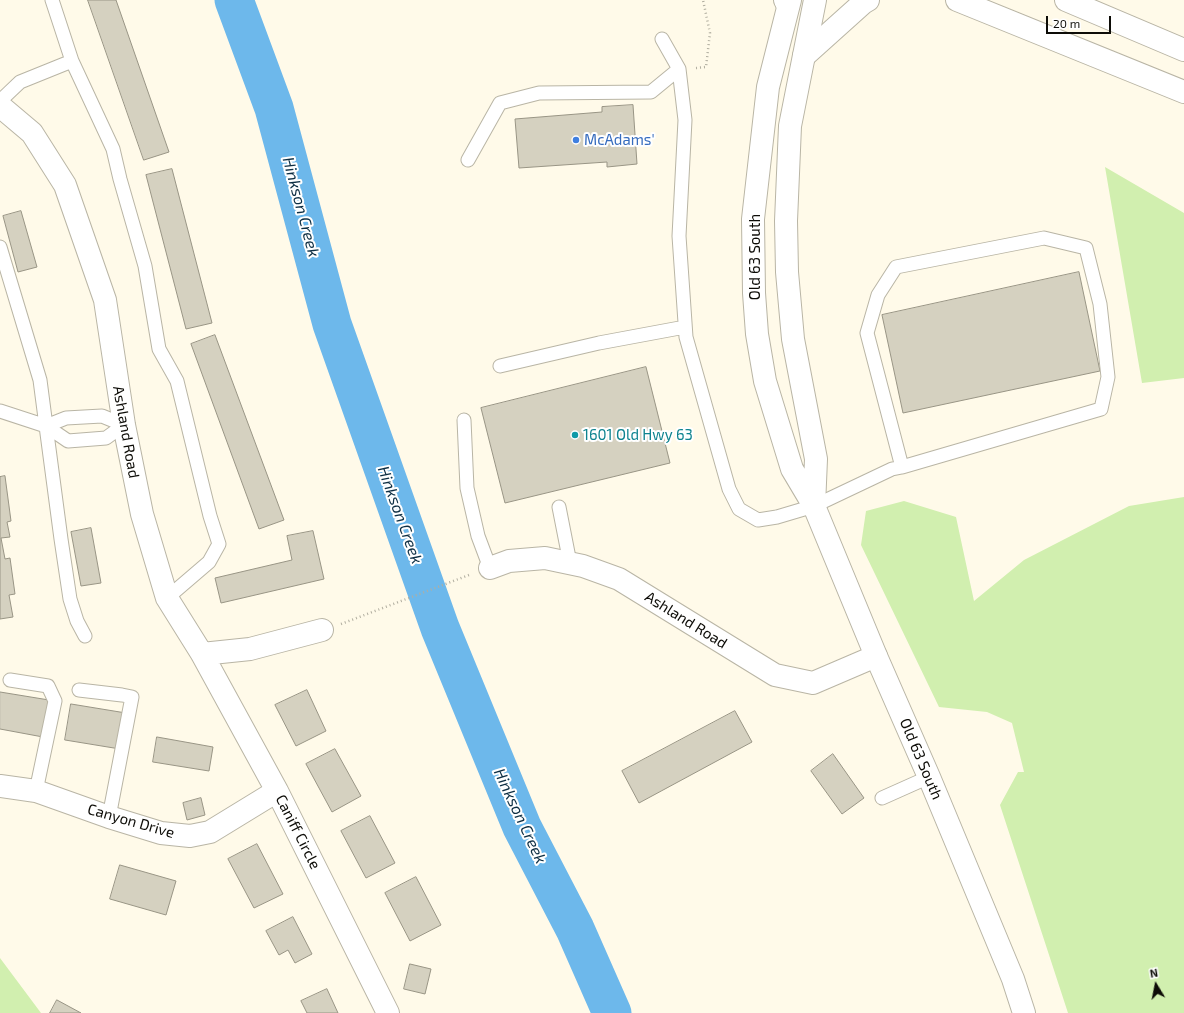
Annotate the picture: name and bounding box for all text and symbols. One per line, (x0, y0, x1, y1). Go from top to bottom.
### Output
scale bar (1048, 8, 1113, 34)
text: 20 m (1053, 16, 1080, 30)
place label: McAdams' (584, 131, 655, 149)
marker: McAdams' (571, 135, 581, 145)
water label: Hinkson Creek (278, 155, 324, 259)
street label: Old 63 South (746, 214, 764, 300)
street label: Ashland Road (109, 384, 143, 480)
place label: 1601 Old Hwy 63 (583, 426, 693, 444)
marker: 1601 Old Hwy 63 (570, 430, 580, 440)
water label: Hinkson Creek (373, 463, 427, 567)
street label: Ashland Road (642, 588, 730, 652)
street label: Old 63 South (896, 716, 946, 802)
water label: Hinkson Creek (490, 765, 550, 867)
street label: Caniff Circle (272, 792, 324, 872)
street label: Canyon Drive (85, 800, 177, 842)
north arrow (1136, 965, 1176, 1005)
text: N (1149, 966, 1159, 980)

